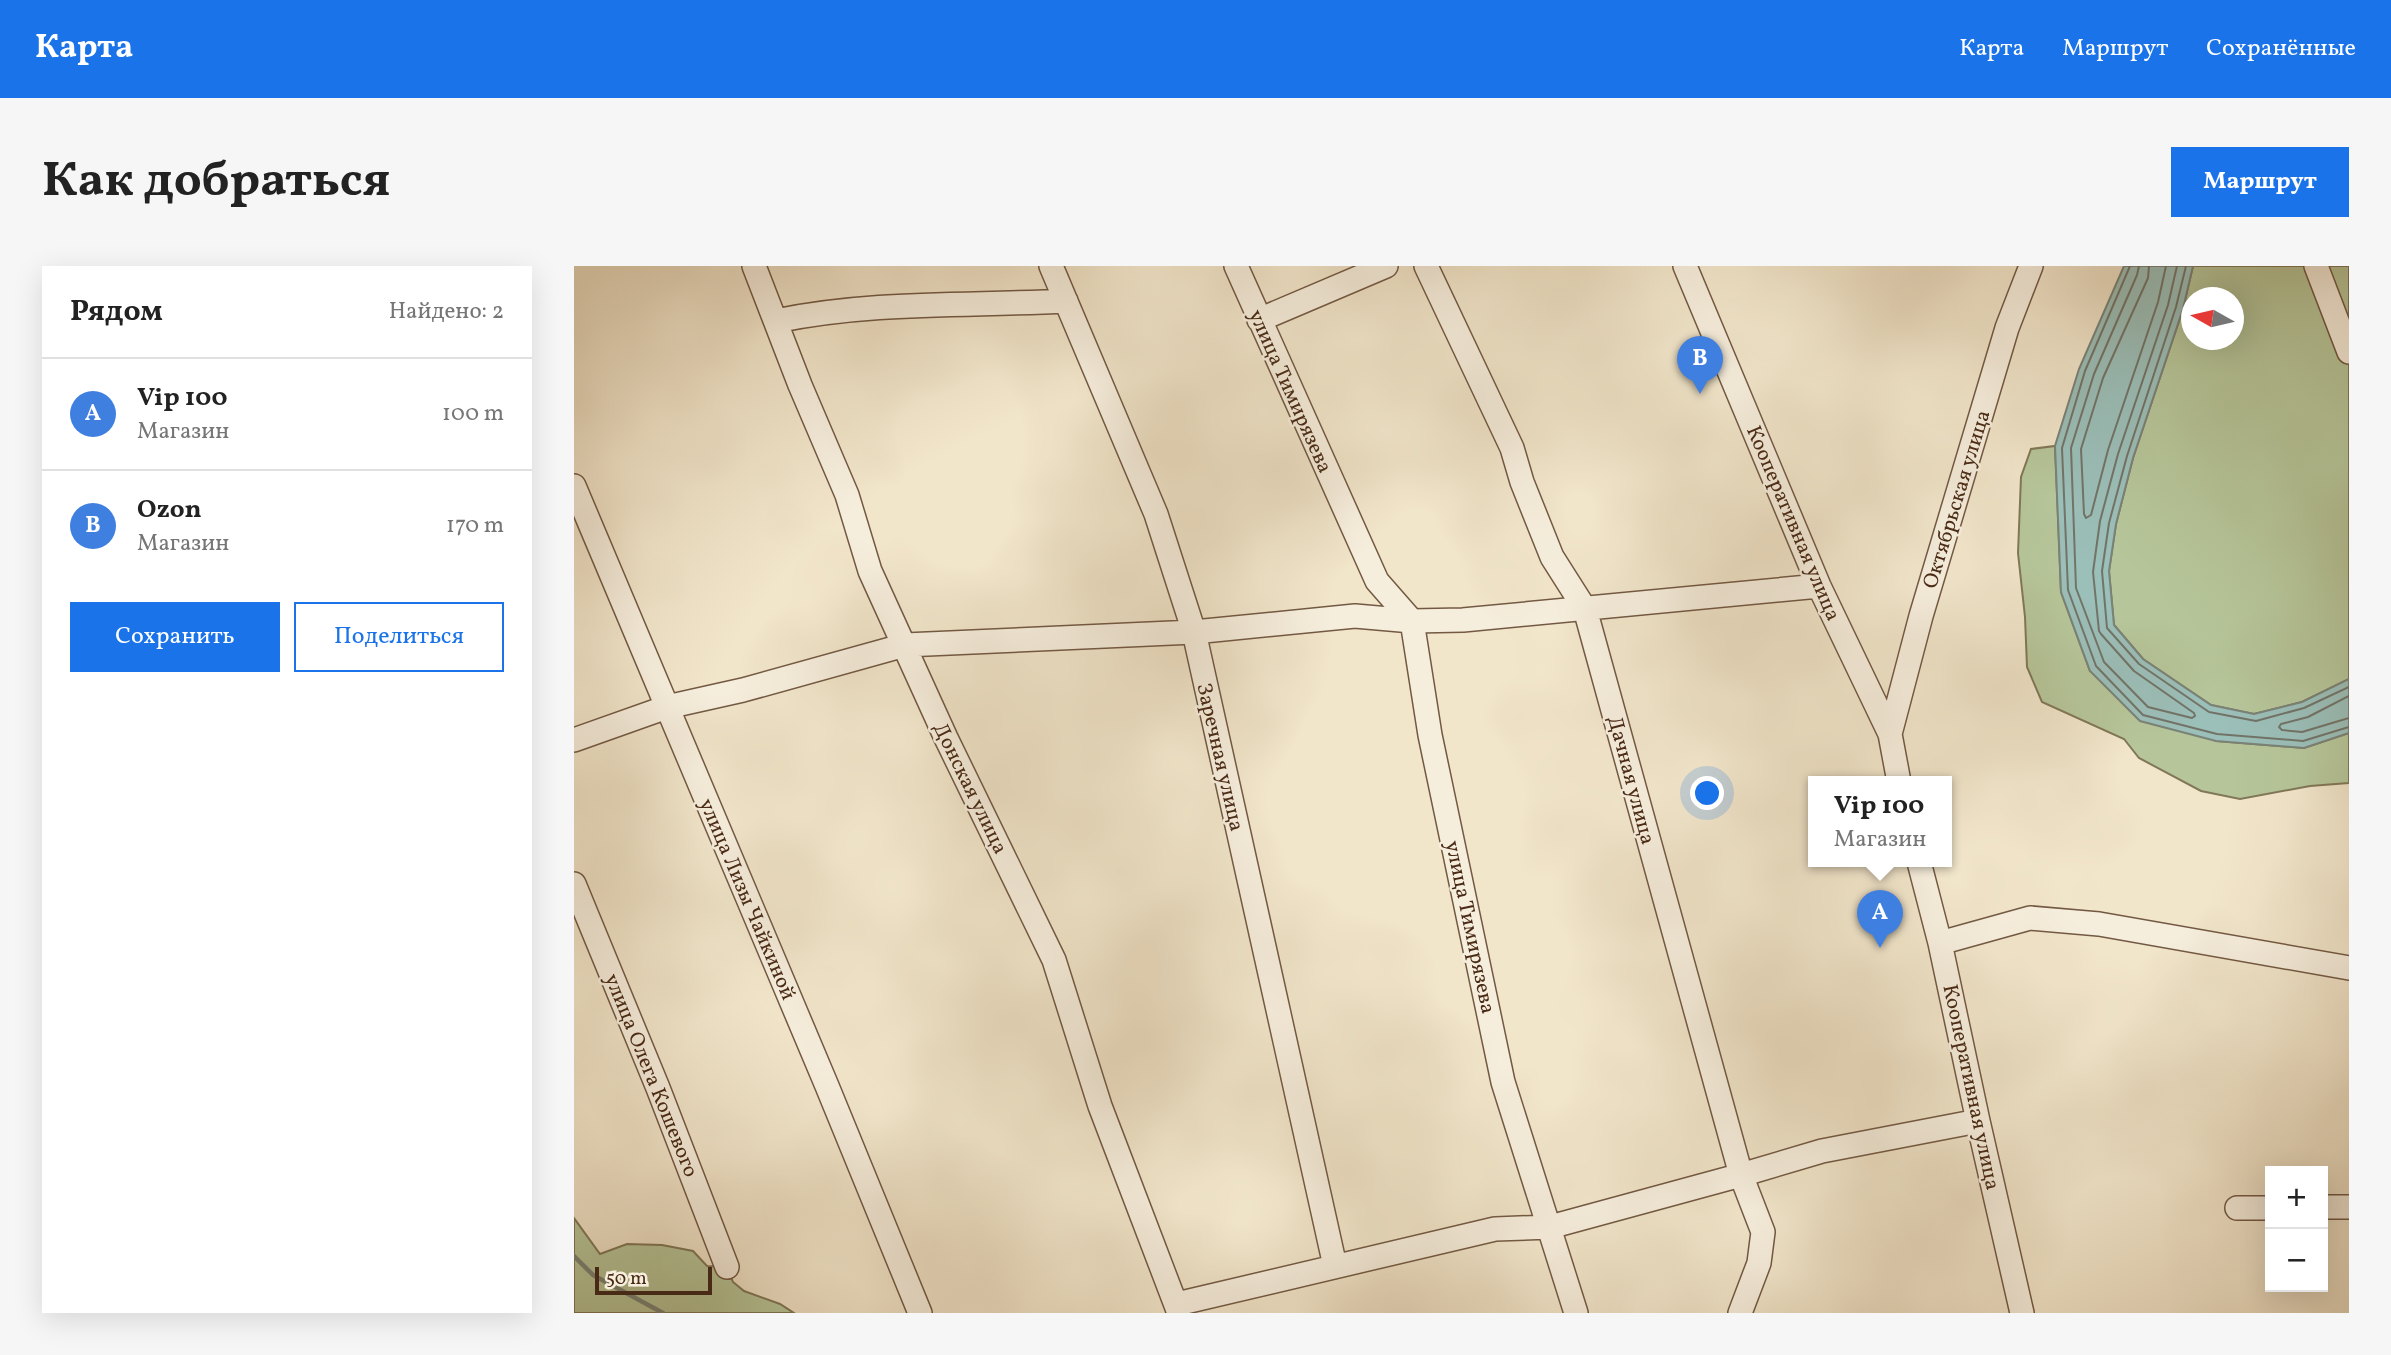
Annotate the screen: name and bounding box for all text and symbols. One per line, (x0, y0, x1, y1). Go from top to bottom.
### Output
text: Карта (35, 26, 133, 72)
text: Карта (1959, 32, 2024, 66)
text: Маршрут (2062, 32, 2168, 66)
text: Сохранённые (2206, 32, 2356, 66)
button: Маршрут (2171, 147, 2349, 217)
text: Как добраться (42, 148, 390, 217)
north arrow (2181, 287, 2244, 350)
text: Рядом (70, 291, 163, 333)
text: Найдено: 2 (389, 296, 504, 328)
street label: улица Тимирязева (1241, 305, 1339, 478)
pin: B (1677, 336, 1723, 394)
text: Vip 100 (137, 380, 227, 416)
text: A (85, 398, 101, 430)
text: 100 m (442, 398, 504, 430)
street label: Октябрьская улица (1916, 407, 1998, 592)
text: Магазин (137, 416, 229, 448)
street label: Кооперативная улица (1738, 421, 1847, 626)
text: Ozon (137, 492, 202, 528)
text: B (85, 510, 101, 542)
text: 170 m (446, 510, 504, 542)
text: Магазин (137, 528, 229, 560)
button: Сохранить (70, 602, 280, 672)
button: Поделиться (294, 602, 504, 672)
street label: Заречная улица (1188, 680, 1251, 834)
street label: Дачная улица (1599, 713, 1662, 848)
street label: Донская улица (925, 718, 1014, 859)
your location (1690, 776, 1724, 810)
popup (1808, 776, 1952, 867)
text: Vip 100 (1834, 788, 1924, 824)
street label: улица Лизы Чайкиной (691, 794, 802, 1005)
text: Магазин (1834, 824, 1926, 856)
street label: улица Тимирязева (1437, 838, 1502, 1017)
pin: A (1857, 890, 1903, 948)
street label: улица Олега Кошевого (596, 969, 705, 1182)
street label: Кооперативная улица (1935, 982, 2007, 1193)
map controls (2265, 1166, 2328, 1292)
button: + (2265, 1166, 2328, 1229)
button: − (2265, 1229, 2328, 1292)
scale bar (595, 1264, 712, 1296)
text: 50 m (606, 1266, 647, 1292)

